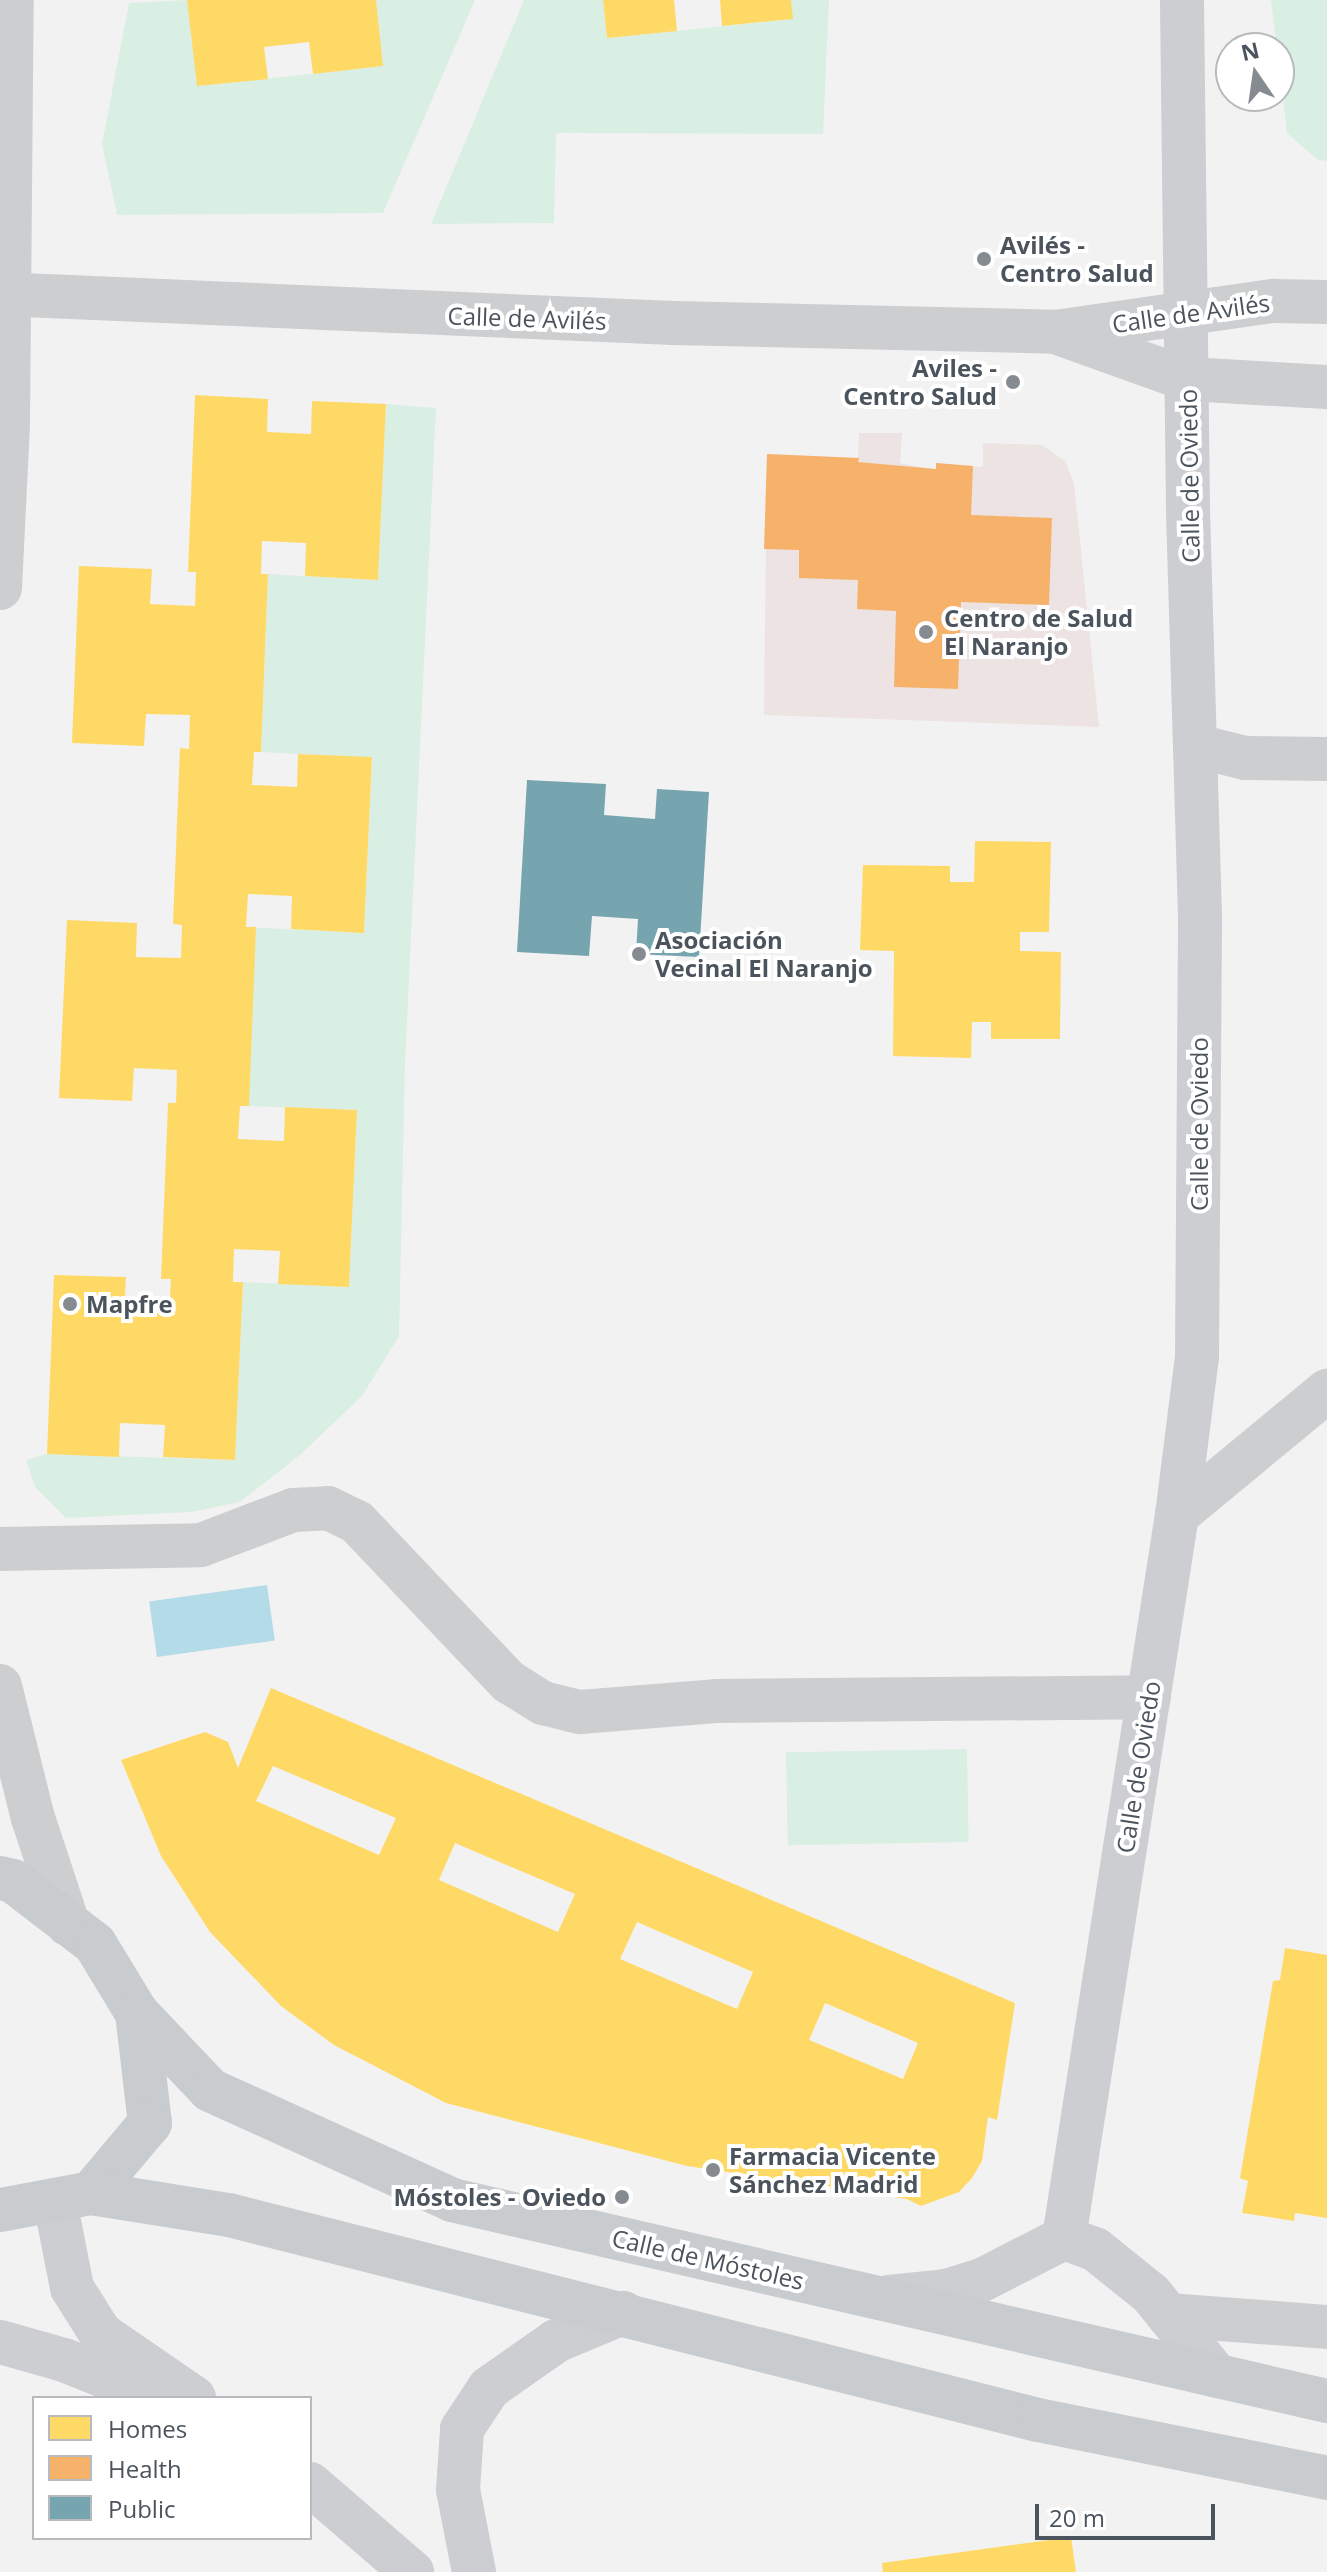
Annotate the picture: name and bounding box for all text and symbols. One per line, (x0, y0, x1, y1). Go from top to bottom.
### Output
north arrow (1215, 32, 1295, 112)
text: N (1238, 34, 1262, 67)
place label: Avilés - Centro Salud (1000, 231, 1154, 287)
marker: Avilés - Centro Salud (975, 250, 993, 268)
street label: Calle de Avilés (1110, 288, 1272, 338)
street label: Calle de Avilés (447, 301, 607, 335)
place label: Aviles - Centro Salud (843, 354, 997, 410)
marker: Aviles - Centro Salud (1004, 373, 1022, 391)
street label: Calle de Oviedo (1173, 389, 1205, 563)
place label: Centro de Salud El Naranjo (944, 604, 1133, 660)
marker: Centro de Salud El Naranjo (915, 621, 937, 643)
place label: Asociación Vecinal El Naranjo (655, 926, 873, 982)
marker: Asociación Vecinal El Naranjo (630, 945, 648, 963)
street label: Calle de Oviedo (1185, 1037, 1213, 1211)
place label: Mapfre (86, 1290, 173, 1318)
marker: Mapfre (61, 1295, 79, 1313)
street label: Calle de Oviedo (1110, 1679, 1166, 1855)
place label: Farmacia Vicente Sánchez Madrid (729, 2142, 936, 2198)
marker: Farmacia Vicente Sánchez Madrid (704, 2161, 722, 2179)
place label: Móstoles - Oviedo (393, 2183, 606, 2211)
marker: Móstoles - Oviedo (613, 2188, 631, 2206)
street label: Calle de Móstoles (609, 2223, 807, 2295)
legend (32, 2396, 312, 2540)
text: Homes (108, 2412, 187, 2445)
text: Health (108, 2452, 182, 2485)
scale bar (1039, 2488, 1219, 2538)
text: Public (108, 2492, 175, 2525)
text: 20 m (1049, 2501, 1105, 2534)

